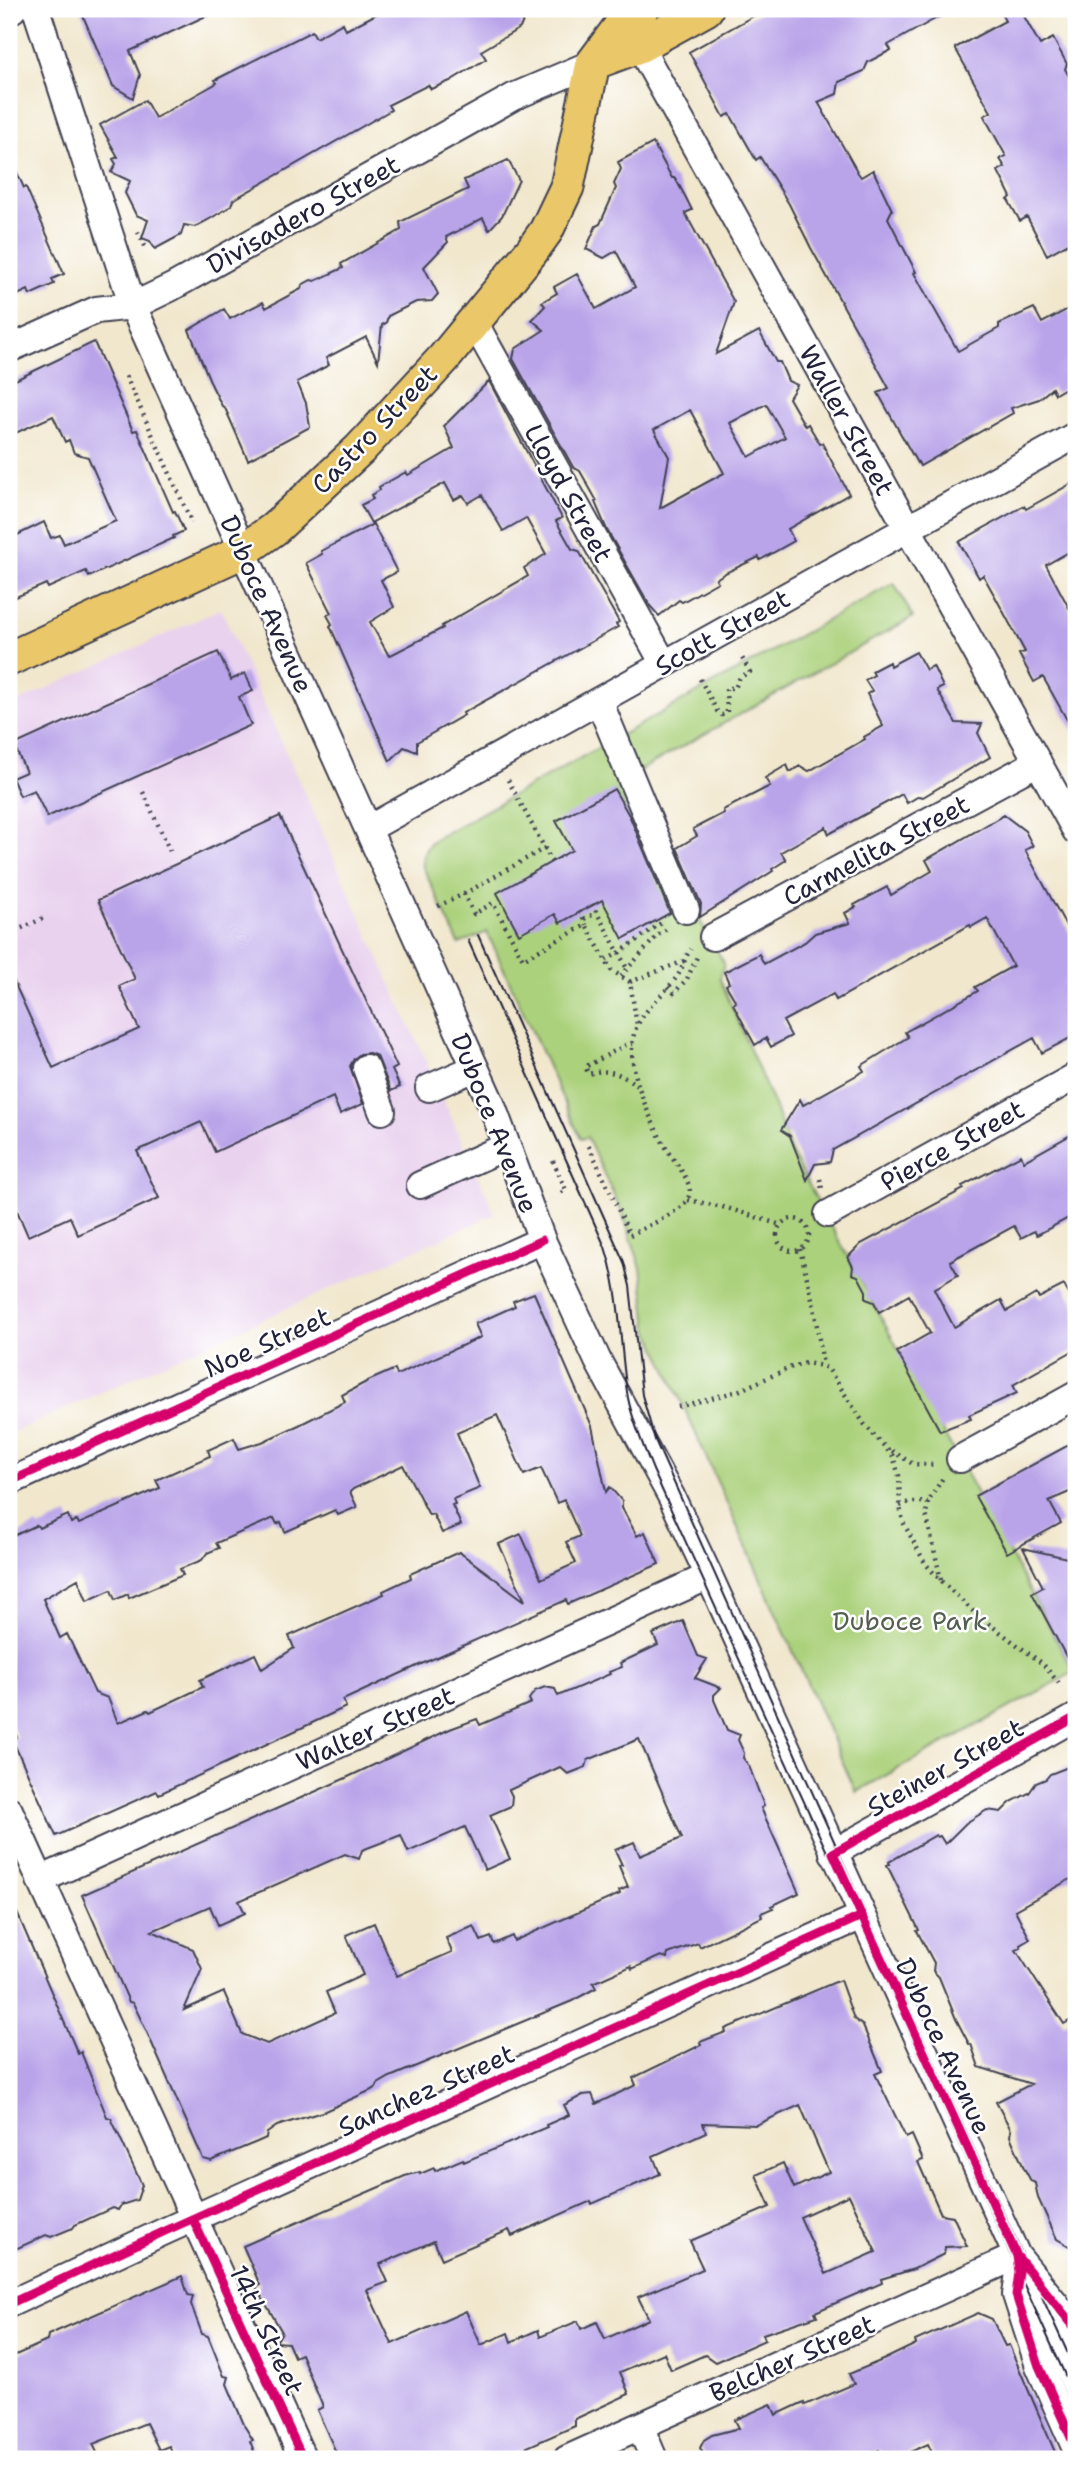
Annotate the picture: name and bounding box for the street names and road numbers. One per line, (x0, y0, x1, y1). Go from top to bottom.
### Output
street label: Divisadero Street (200, 146, 406, 282)
street label: Waller Street (791, 338, 903, 502)
street label: Castro Street (303, 357, 445, 501)
street label: Lloyd Street (517, 418, 621, 568)
street label: Duboce Avenue (212, 510, 322, 698)
street label: Scott Street (648, 580, 796, 684)
street label: Carmelita Street (777, 786, 975, 914)
street label: Duboce Avenue (443, 1028, 547, 1218)
street label: Pierce Street (874, 1091, 1030, 1199)
street label: Noe Street (198, 1299, 336, 1385)
street label: Walter Street (290, 1677, 460, 1779)
street label: Steiner Street (860, 1710, 1030, 1824)
street label: Duboce Avenue (888, 1952, 1000, 2140)
street label: Sanchez Street (332, 2035, 520, 2145)
street label: 14th Street (222, 2259, 312, 2401)
street label: Belcher Street (704, 2306, 880, 2410)

